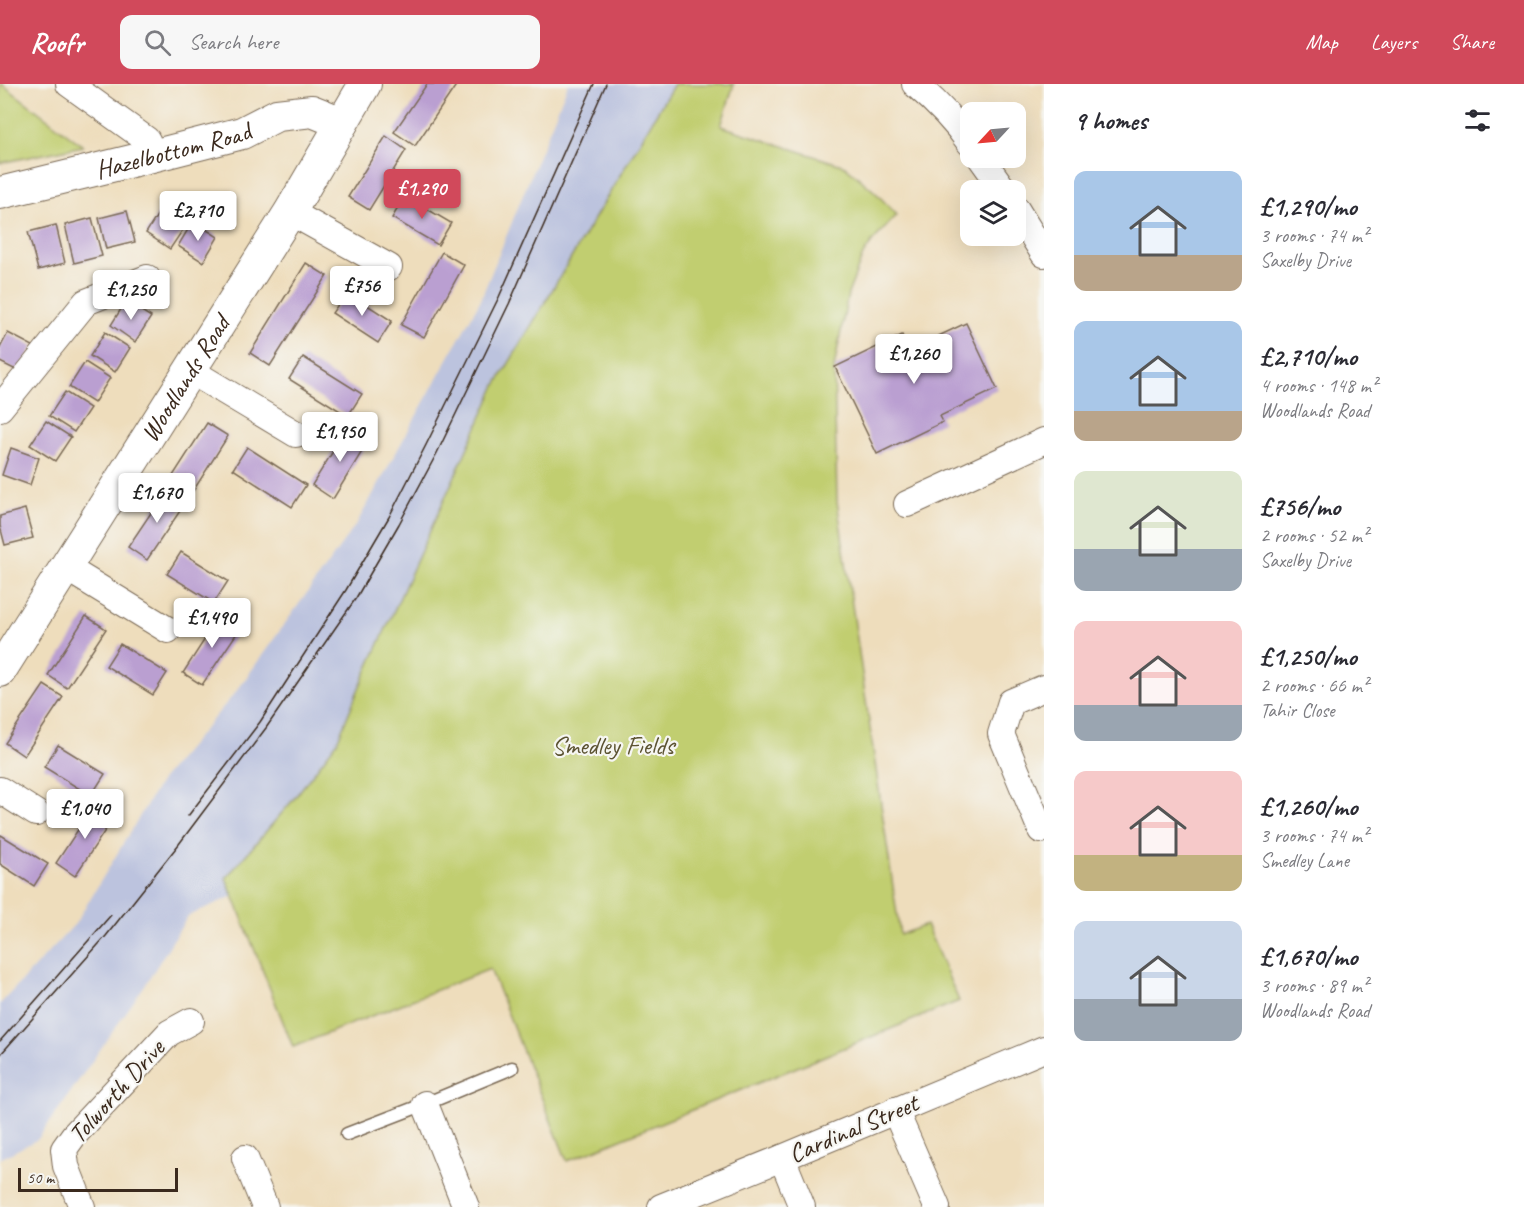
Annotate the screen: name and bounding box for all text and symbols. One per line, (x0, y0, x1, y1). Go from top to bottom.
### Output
search box (120, 15, 540, 69)
text: Roofr (30, 25, 84, 60)
icon: search (141, 26, 174, 59)
text: Search here (189, 28, 278, 56)
text: Map (1305, 29, 1338, 55)
text: Layers (1371, 29, 1417, 55)
text: Share (1450, 29, 1494, 55)
north arrow (960, 102, 1026, 168)
map controls (960, 102, 1026, 246)
text: 9 homes (1074, 104, 1147, 137)
icon: filters (1461, 104, 1494, 137)
street label: Hazelbottom Road (92, 113, 260, 186)
pin: £1,290 (373, 169, 471, 220)
text: £1,290 (398, 176, 446, 201)
button: layers (960, 180, 1026, 246)
text: £1,290/mo (1260, 190, 1357, 223)
pin: £2,710 (149, 191, 247, 242)
icon: home (1122, 195, 1194, 267)
text: £2,710 (174, 198, 222, 223)
text: 3 rooms · 74 m² (1260, 223, 1368, 248)
text: Saxelby Drive (1260, 248, 1351, 273)
pin: £756 (326, 266, 398, 317)
pin: £1,250 (82, 270, 180, 321)
text: £756 (344, 273, 380, 298)
text: £1,250 (107, 277, 155, 302)
street label: Woodlands Road (133, 306, 239, 448)
pin: £1,260 (865, 334, 963, 385)
text: £2,710/mo (1260, 340, 1357, 373)
text: £1,260 (889, 341, 939, 366)
icon: home (1122, 345, 1194, 417)
text: 4 rooms · 148 m² (1260, 373, 1377, 398)
text: Woodlands Road (1260, 398, 1370, 423)
pin: £1,950 (291, 412, 389, 463)
text: £1,950 (316, 419, 364, 444)
pin: £1,670 (108, 473, 206, 524)
text: £1,670 (132, 480, 182, 505)
text: £756/mo (1260, 490, 1340, 523)
icon: home (1122, 495, 1194, 567)
text: 2 rooms · 52 m² (1260, 523, 1368, 548)
text: Saxelby Drive (1260, 548, 1351, 573)
pin: £1,490 (163, 598, 261, 649)
text: £1,490 (188, 605, 236, 630)
text: £1,250/mo (1260, 640, 1357, 673)
icon: home (1122, 645, 1194, 717)
text: 2 rooms · 66 m² (1260, 673, 1368, 698)
text: Tahir Close (1260, 698, 1335, 723)
park label: Smedley Fields (552, 729, 676, 762)
pin: £1,040 (36, 789, 134, 840)
text: £1,260/mo (1260, 790, 1358, 823)
icon: home (1122, 795, 1194, 867)
text: £1,040 (61, 796, 109, 821)
text: 3 rooms · 74 m² (1260, 823, 1368, 848)
text: Smedley Lane (1260, 848, 1349, 873)
text: £1,670/mo (1260, 940, 1357, 973)
icon: home (1122, 945, 1194, 1017)
text: 3 rooms · 89 m² (1260, 973, 1368, 998)
text: Woodlands Road (1260, 998, 1370, 1023)
street label: Tolworth Drive (61, 1031, 173, 1150)
street label: Cardinal Street (784, 1086, 925, 1170)
scale bar (18, 1165, 178, 1192)
text: 50 m (27, 1168, 54, 1188)

